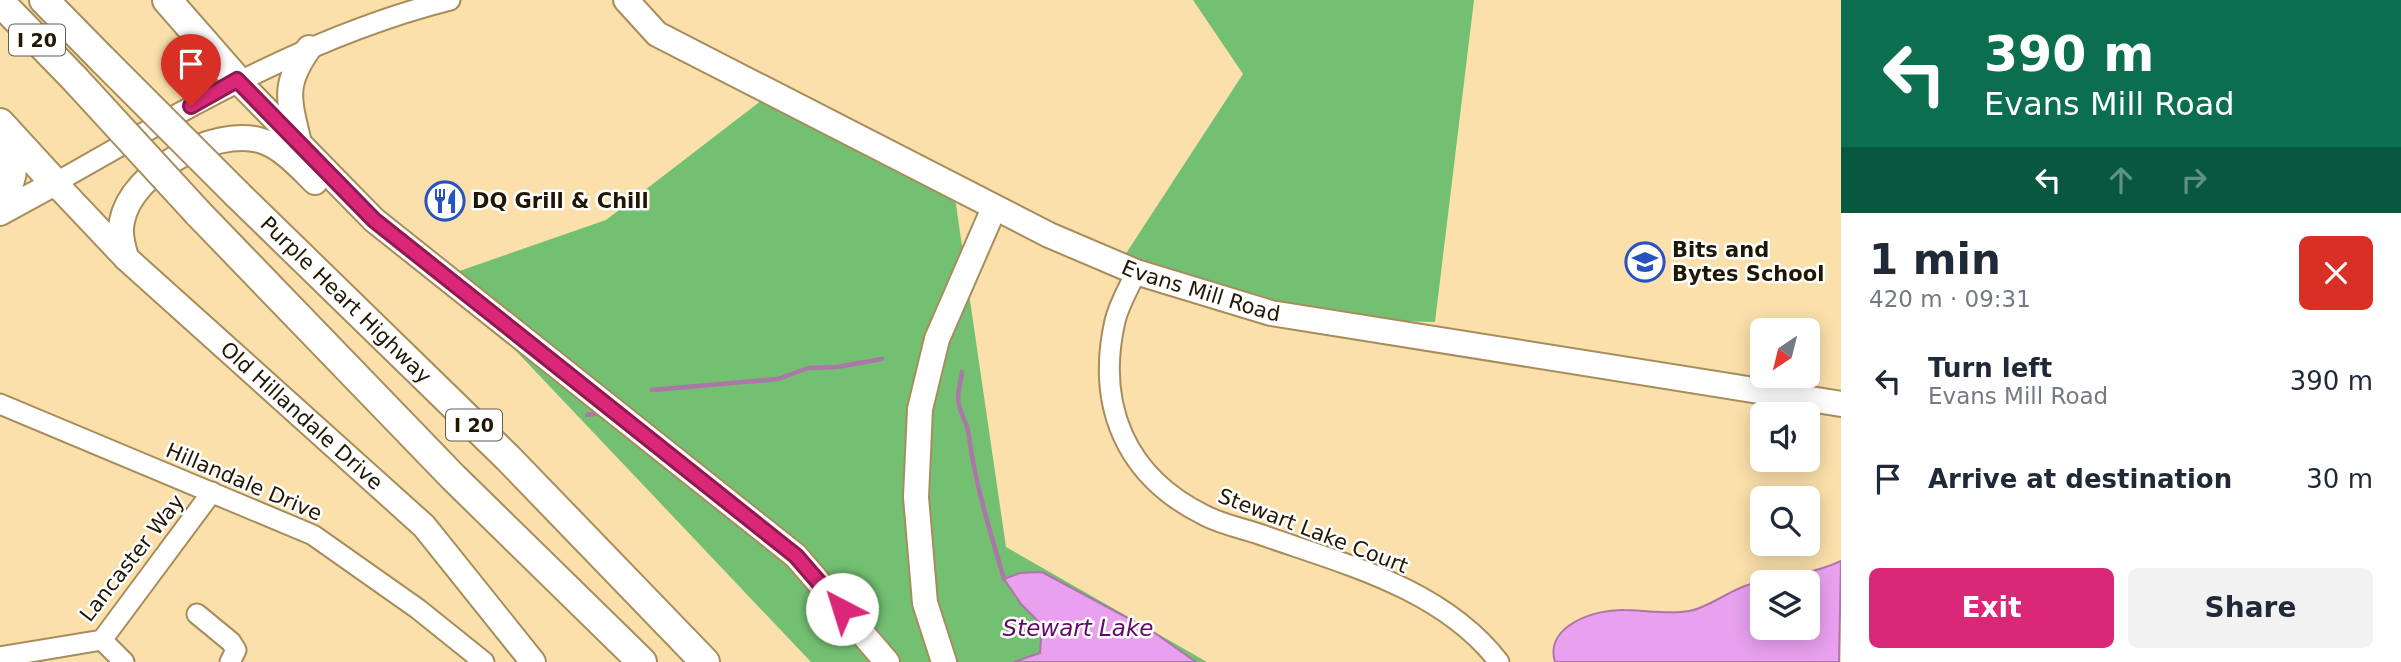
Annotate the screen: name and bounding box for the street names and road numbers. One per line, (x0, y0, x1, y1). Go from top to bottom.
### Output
road number: I 20 (9, 24, 65, 56)
street label: Purple Heart Highway (255, 212, 436, 389)
street label: Evans Mill Road (1118, 255, 1282, 326)
street label: Old Hillandale Drive (216, 336, 388, 494)
road number: I 20 (446, 410, 502, 440)
street label: Hillandale Drive (162, 438, 326, 526)
street label: Stewart Lake Court (1215, 484, 1411, 578)
street label: Lancaster Way (75, 490, 189, 626)

